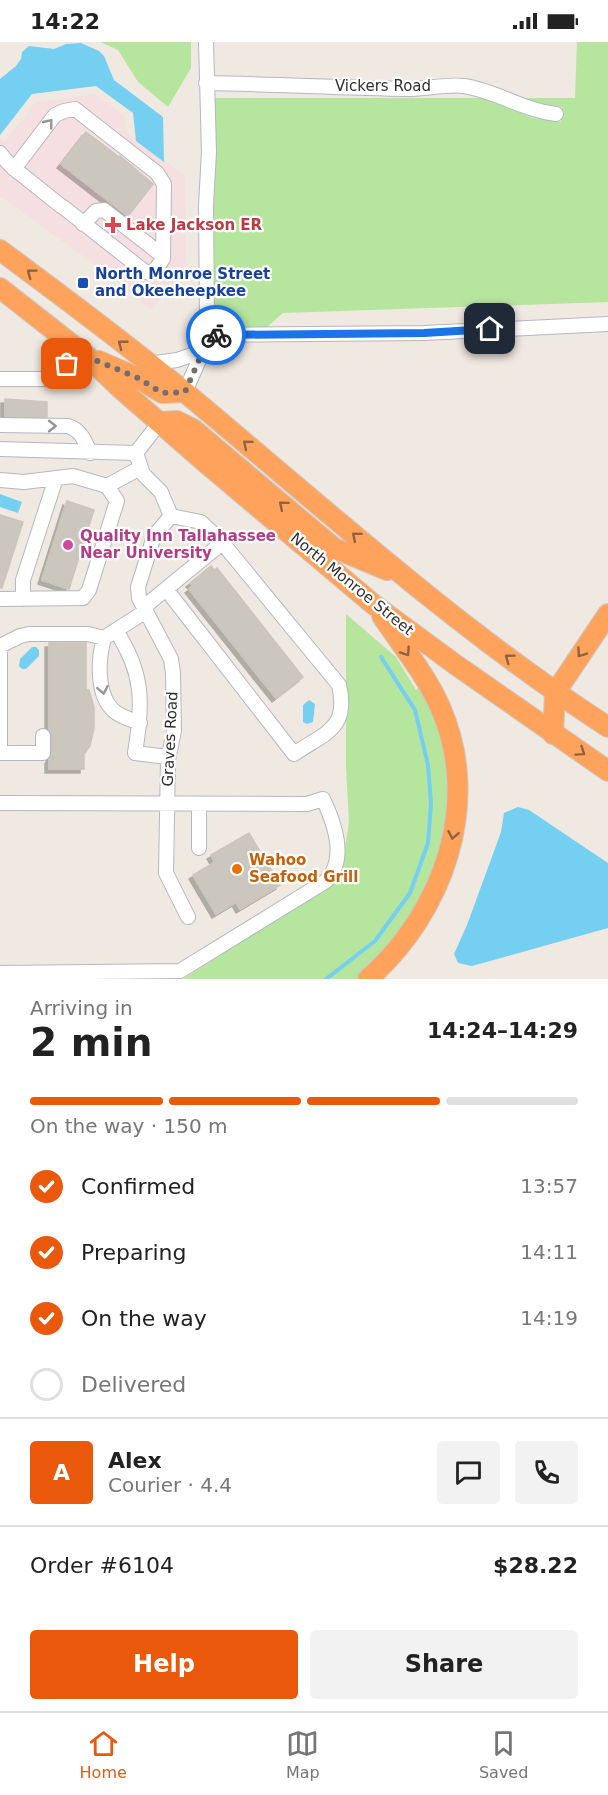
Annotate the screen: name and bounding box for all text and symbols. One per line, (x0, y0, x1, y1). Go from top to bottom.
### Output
text: 14:22 (30, 9, 100, 34)
street label: Vickers Road (335, 77, 431, 95)
one-way arrow (42, 119, 53, 130)
marker: Lake Jackson ER (104, 216, 122, 234)
place label: Lake Jackson ER (126, 216, 263, 234)
place label: North Monroe Street and Okeeheepkee (95, 265, 270, 300)
one-way arrow (27, 270, 38, 281)
marker: North Monroe Street and Okeeheepkee (76, 276, 90, 290)
pin (464, 303, 515, 354)
courier (186, 305, 246, 365)
icon: home (473, 312, 506, 345)
icon: bike (200, 319, 233, 352)
pin (41, 338, 92, 389)
one-way arrow (118, 340, 129, 351)
icon: bag (50, 347, 83, 380)
one-way arrow (48, 420, 57, 432)
one-way arrow (243, 440, 254, 451)
one-way arrow (279, 501, 290, 512)
place label: Quality Inn Tallahassee Near University (80, 527, 276, 562)
street label: North Monroe Street (287, 529, 417, 639)
one-way arrow (352, 533, 363, 544)
marker: Quality Inn Tallahassee Near University (61, 538, 75, 552)
one-way arrow (399, 646, 410, 657)
one-way arrow (577, 646, 588, 657)
one-way arrow (504, 654, 515, 665)
one-way arrow (96, 685, 109, 695)
street label: Graves Road (159, 691, 181, 787)
one-way arrow (574, 745, 585, 756)
one-way arrow (447, 830, 460, 840)
place label: Wahoo Seafood Grill (249, 851, 358, 886)
marker: Wahoo Seafood Grill (230, 862, 244, 876)
text: Arriving in (30, 996, 133, 1020)
text: 14:24–14:29 (427, 1018, 578, 1043)
text: 2 min (30, 1020, 152, 1065)
text: On the way · 150 m (30, 1114, 228, 1138)
icon: check (30, 1170, 63, 1203)
text: Confirmed (81, 1174, 195, 1199)
text: 13:57 (520, 1174, 578, 1198)
icon: check (30, 1236, 63, 1269)
text: Preparing (81, 1240, 187, 1265)
text: 14:11 (520, 1240, 578, 1264)
icon: check (30, 1302, 63, 1335)
text: On the way (81, 1306, 207, 1331)
text: 14:19 (520, 1306, 578, 1330)
text: Delivered (81, 1372, 186, 1397)
button: chat (437, 1441, 500, 1504)
button: phone (515, 1441, 578, 1504)
text: Alex (108, 1448, 162, 1473)
text: A (53, 1460, 70, 1485)
text: Courier · 4.4 (108, 1473, 232, 1497)
text: Order #6104 (30, 1553, 174, 1578)
text: $28.22 (493, 1553, 578, 1578)
button: Help (30, 1630, 298, 1699)
button: Share (310, 1630, 578, 1699)
tab: Home (80, 1727, 127, 1782)
tab: Map (286, 1727, 320, 1782)
tab: Saved (479, 1727, 528, 1782)

